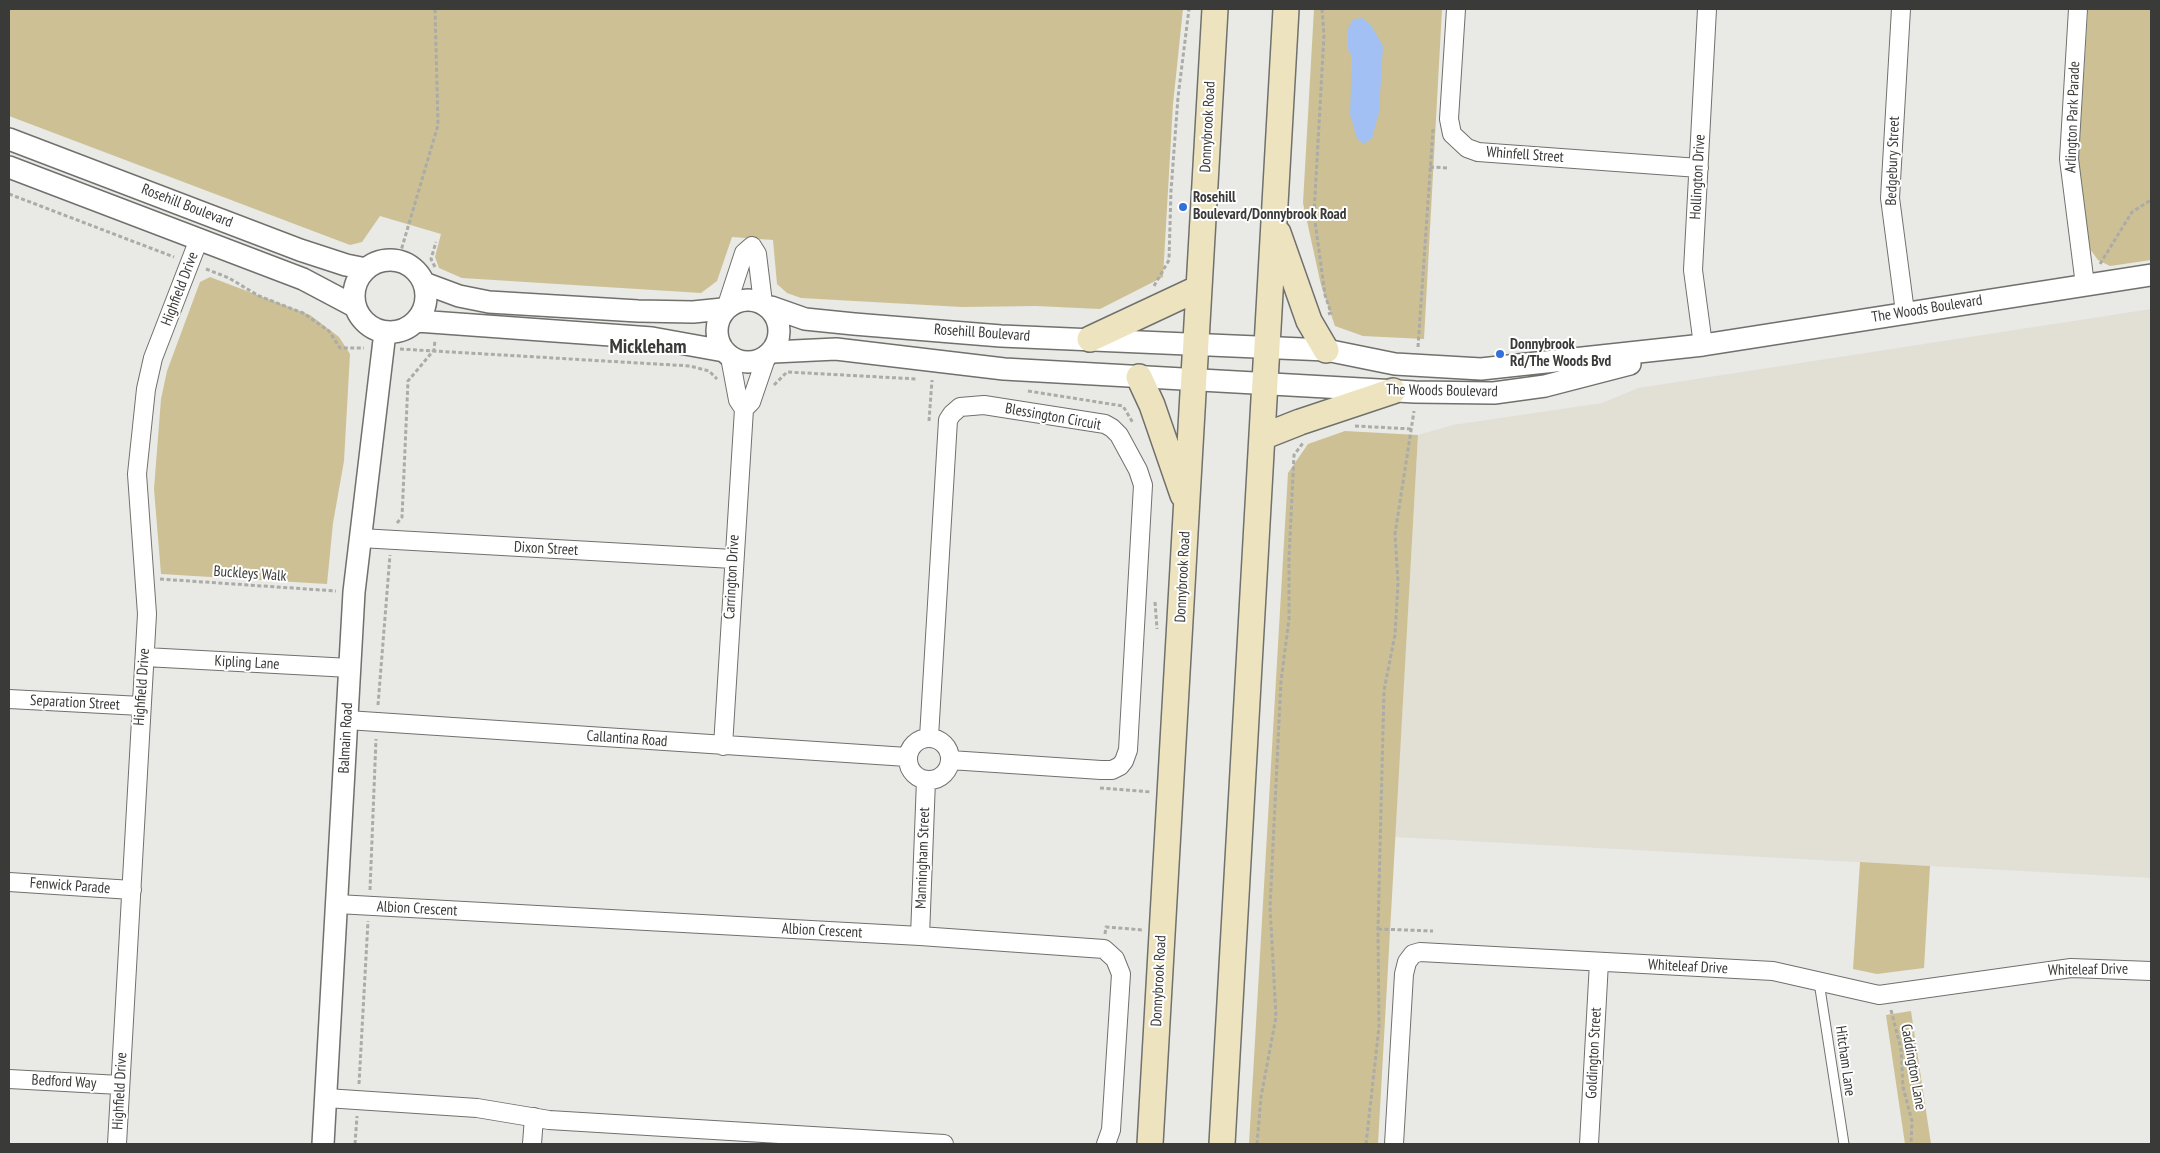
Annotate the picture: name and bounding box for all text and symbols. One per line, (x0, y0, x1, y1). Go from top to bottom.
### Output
street label: Arlington Park Parade (2062, 61, 2084, 173)
street label: Donnybrook Road (1197, 81, 1219, 173)
street label: Bedgebury Street (1882, 116, 1904, 206)
street label: Hollington Drive (1687, 134, 1709, 220)
street label: Whinfell Street (1486, 143, 1564, 167)
street label: Rosehill Boulevard (139, 180, 235, 232)
place label: Rosehill Boulevard/Donnybrook Road (1193, 189, 1346, 224)
marker: Rosehill Boulevard/Donnybrook Road (1177, 201, 1189, 213)
street label: Highfield Drive (158, 250, 202, 328)
street label: The Woods Boulevard (1870, 291, 1984, 327)
street label: Rosehill Boulevard (933, 321, 1031, 345)
district label: Mickleham (610, 335, 686, 359)
place label: Donnybrook Rd/The Woods Bvd (1510, 336, 1611, 371)
marker: Donnybrook Rd/The Woods Bvd (1494, 348, 1506, 360)
street label: The Woods Boulevard (1386, 381, 1498, 401)
street label: Blessington Circuit (1004, 400, 1102, 434)
street label: Donnybrook Road (1172, 531, 1194, 623)
street label: Carrington Drive (721, 534, 743, 620)
street label: Dixon Street (513, 538, 579, 560)
street label: Buckleys Walk (213, 562, 287, 586)
street label: Highfield Drive (130, 648, 154, 726)
street label: Kipling Lane (214, 652, 280, 674)
street label: Separation Street (30, 692, 120, 714)
street label: Balmain Road (335, 702, 357, 774)
street label: Callantina Road (586, 727, 668, 751)
street label: Manningham Street (912, 807, 934, 909)
street label: Fenwick Parade (29, 874, 111, 898)
street label: Albion Crescent (376, 898, 458, 920)
street label: Albion Crescent (781, 920, 863, 942)
street label: Donnybrook Road (1148, 935, 1170, 1027)
street label: Whiteleaf Drive (1648, 956, 1728, 978)
street label: Whiteleaf Drive (2048, 960, 2128, 980)
street label: Goldington Street (1583, 1007, 1605, 1099)
street label: Caddington Lane (1897, 1023, 1929, 1111)
street label: Hitcham Lane (1831, 1025, 1859, 1097)
street label: Highfield Drive (109, 1052, 131, 1130)
street label: Bedford Way (31, 1071, 97, 1093)

